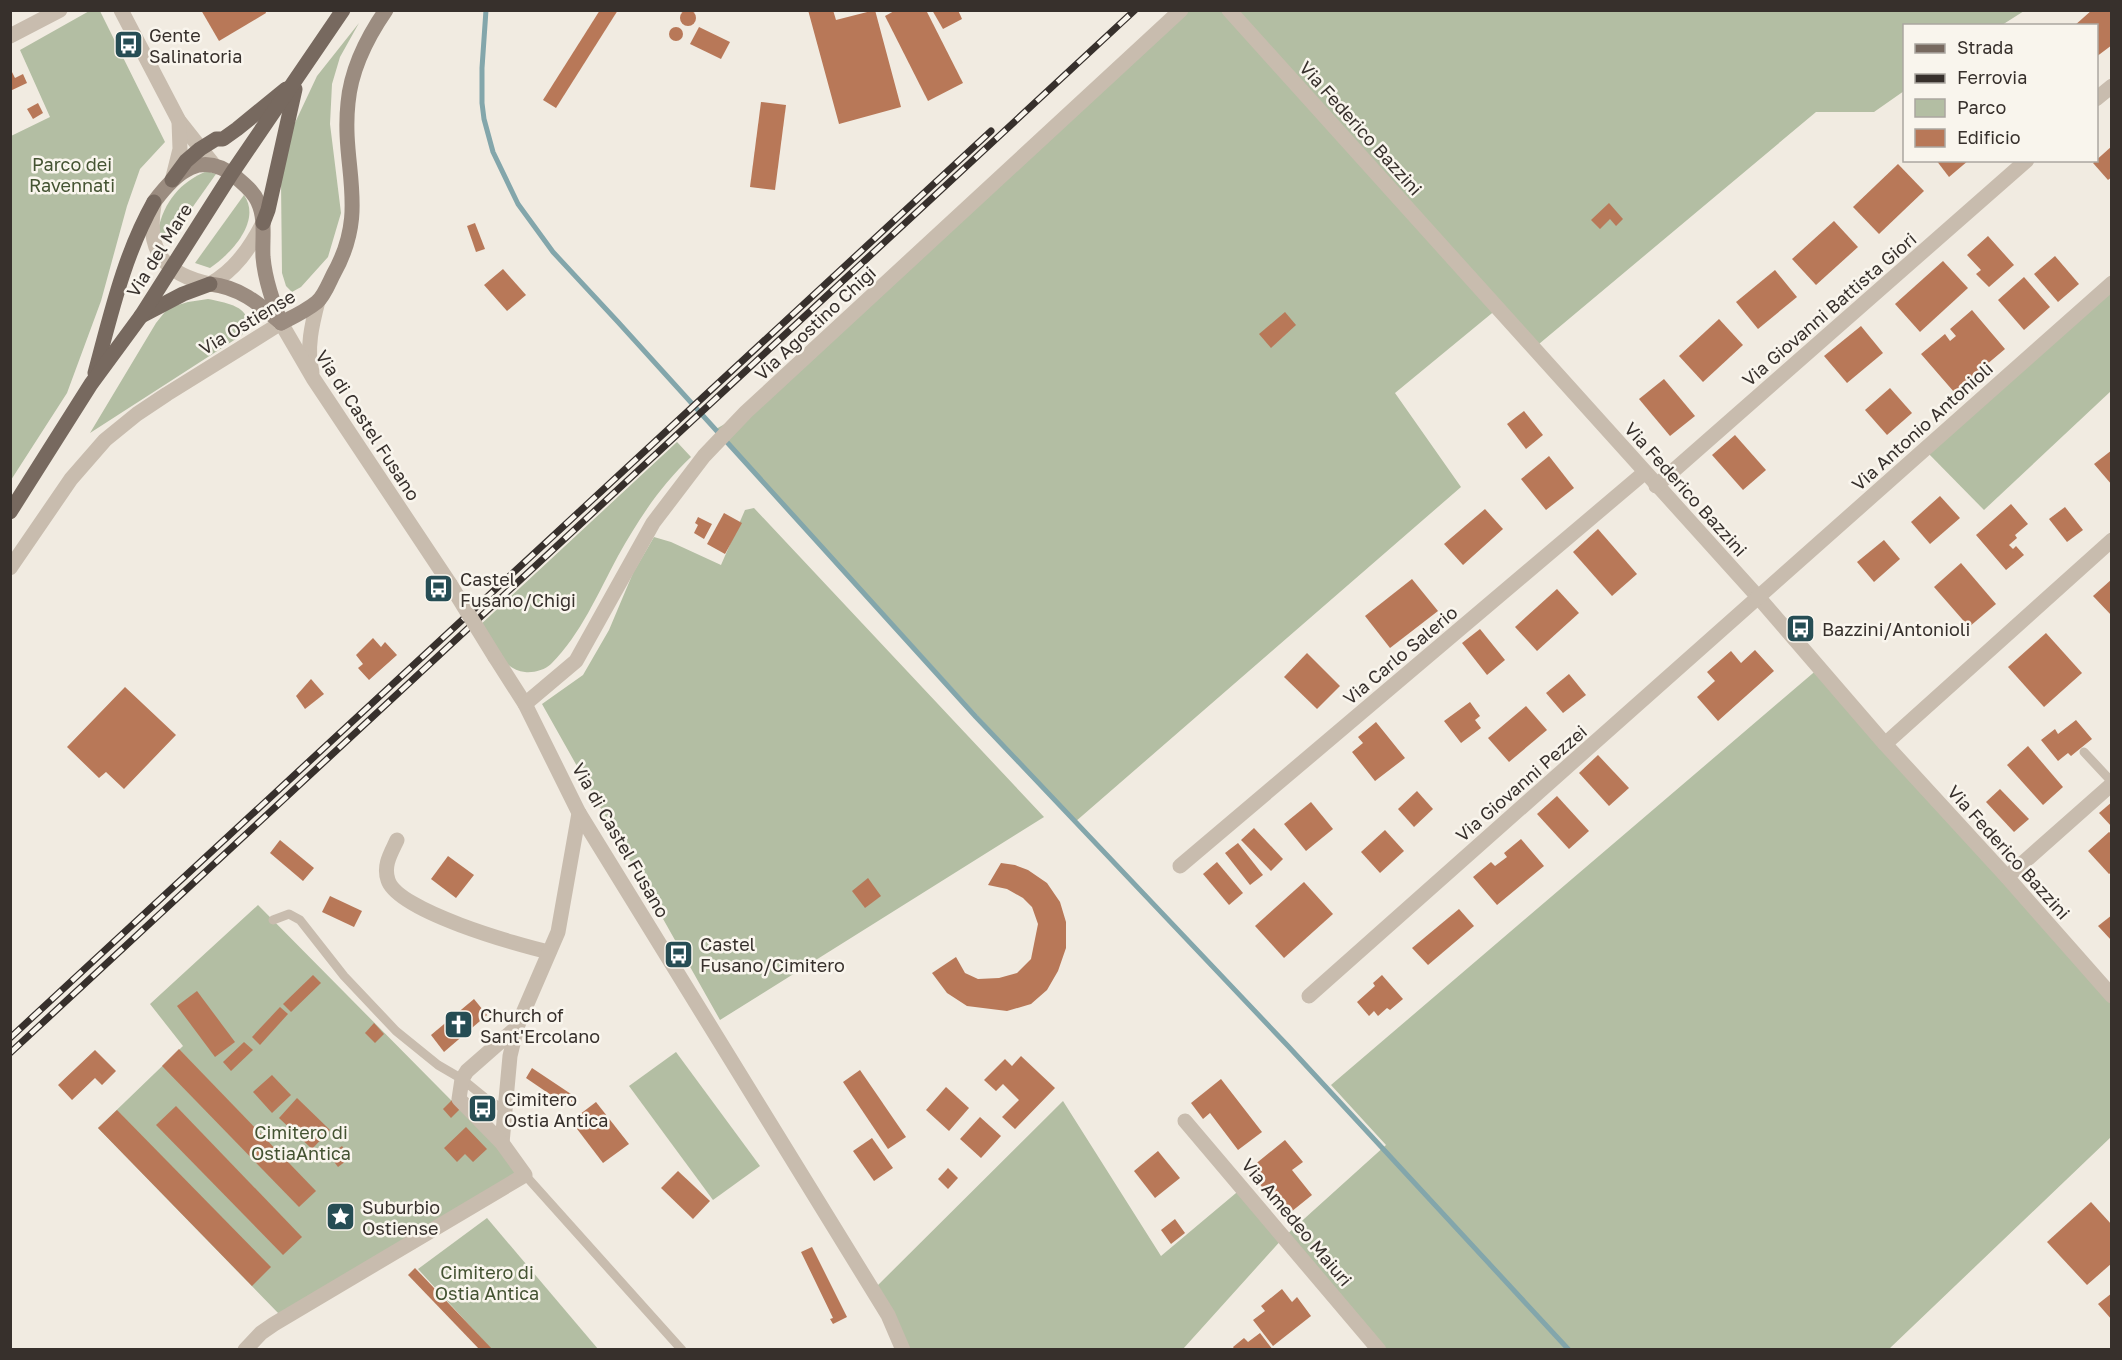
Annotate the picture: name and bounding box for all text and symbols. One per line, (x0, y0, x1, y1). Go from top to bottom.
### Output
place label: Gente Salinatoria (149, 24, 242, 67)
legend (1903, 24, 2098, 162)
bus stop icon: Gente Salinatoria (112, 29, 144, 61)
text: Strada (1957, 36, 2014, 58)
street label: Via Federico Bazzini (1295, 57, 1427, 199)
text: Ferrovia (1957, 66, 2027, 88)
text: Parco (1957, 96, 2006, 118)
text: Edificio (1957, 126, 2021, 148)
park label: Parco dei Ravennati (29, 153, 115, 196)
street label: Via del Mare (122, 199, 196, 301)
street label: Via Giovanni Battista Giori (1738, 227, 1920, 391)
street label: Via Agostino Chigi (750, 261, 880, 385)
street label: Via Ostiense (195, 285, 299, 359)
street label: Via di Castel Fusano (311, 346, 425, 504)
street label: Via Antonio Antonioli (1847, 357, 1997, 495)
street label: Via Federico Bazzini (1620, 418, 1752, 560)
place label: Castel Fusano/Chigi (460, 568, 576, 611)
bus stop icon: Castel Fusano/Chigi (423, 573, 455, 605)
street label: Via Carlo Salerio (1338, 601, 1462, 709)
bus stop icon: Bazzini/Antonioli (1785, 613, 1817, 645)
place label: Bazzini/Antonioli (1822, 618, 1970, 640)
street label: Via Giovanni Pezzei (1451, 720, 1591, 846)
street label: Via di Castel Fusano (568, 759, 674, 921)
street label: Via Federico Bazzini (1943, 781, 2075, 923)
place label: Castel Fusano/Cimitero (700, 933, 845, 976)
bus stop icon: Castel Fusano/Cimitero (663, 938, 695, 970)
place label: Church of Sant'Ercolano (480, 1004, 600, 1047)
church icon: Church of Sant'Ercolano (443, 1009, 475, 1041)
place label: Cimitero Ostia Antica (504, 1088, 609, 1131)
bus stop icon: Cimitero Ostia Antica (467, 1093, 499, 1125)
park label: Cimitero di OstiaAntica (251, 1121, 351, 1164)
street label: Via Amedeo Maiuri (1237, 1154, 1357, 1290)
place label: Suburbio Ostiense (362, 1196, 440, 1239)
place icon: Suburbio Ostiense (325, 1201, 357, 1233)
park label: Cimitero di Ostia Antica (435, 1261, 539, 1304)

